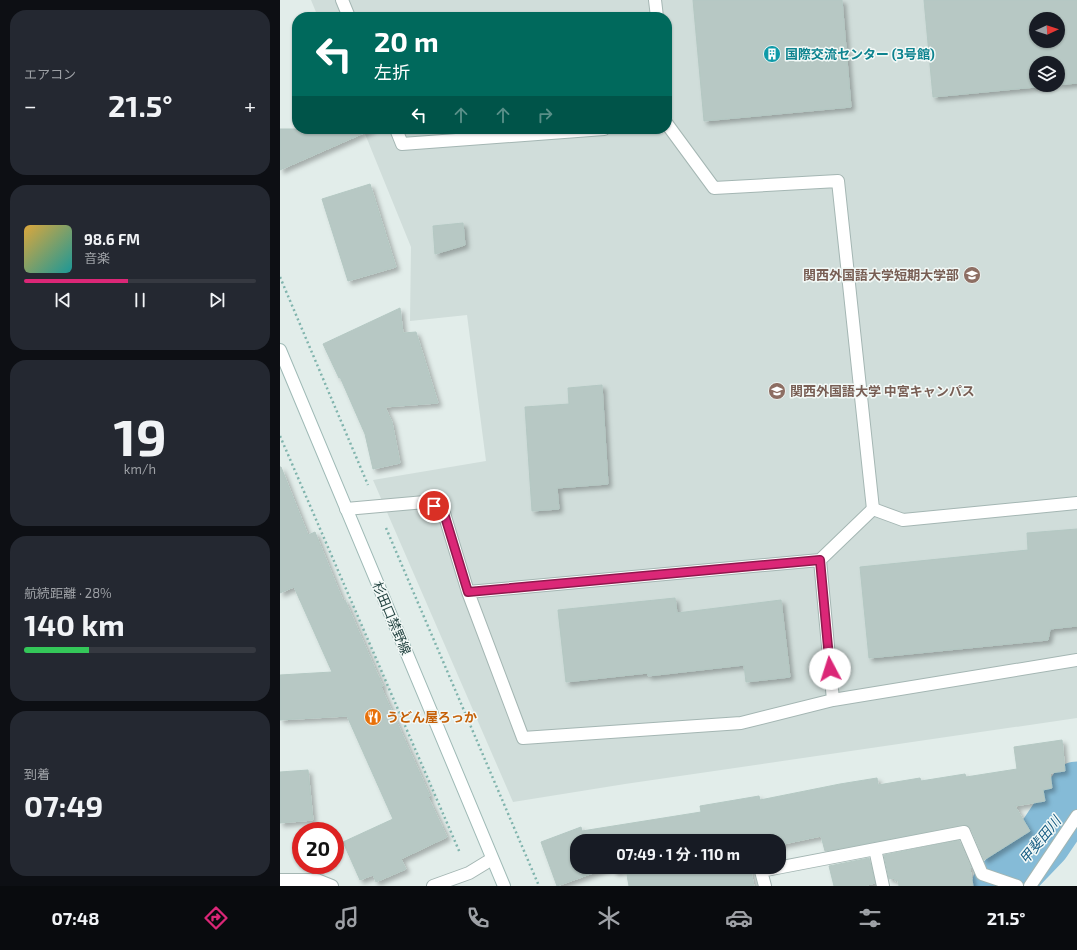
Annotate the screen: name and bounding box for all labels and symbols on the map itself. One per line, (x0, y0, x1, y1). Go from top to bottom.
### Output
north arrow (1029, 12, 1065, 48)
building icon: 国際交流センター (3号館) (762, 44, 782, 64)
place label: 国際交流センター (3号館) (785, 46, 935, 62)
school or university icon: 関西外国語大学短期大学部 (962, 265, 982, 285)
place label: 関西外国語大学短期大学部 (803, 267, 959, 283)
school or university icon: 関西外国語大学 中宮キャンパス (767, 381, 787, 401)
place label: 関西外国語大学 中宮キャンパス (790, 383, 975, 399)
pin (417, 489, 451, 523)
street label: 杉田口禁野線 (369, 579, 415, 657)
position arrow (809, 648, 851, 690)
restaurant icon: うどん屋ろっか (363, 707, 383, 727)
place label: うどん屋ろっか (386, 709, 477, 725)
water label: 甲斐田川 (1015, 811, 1065, 867)
speed limit sign: 20 (292, 822, 344, 874)

